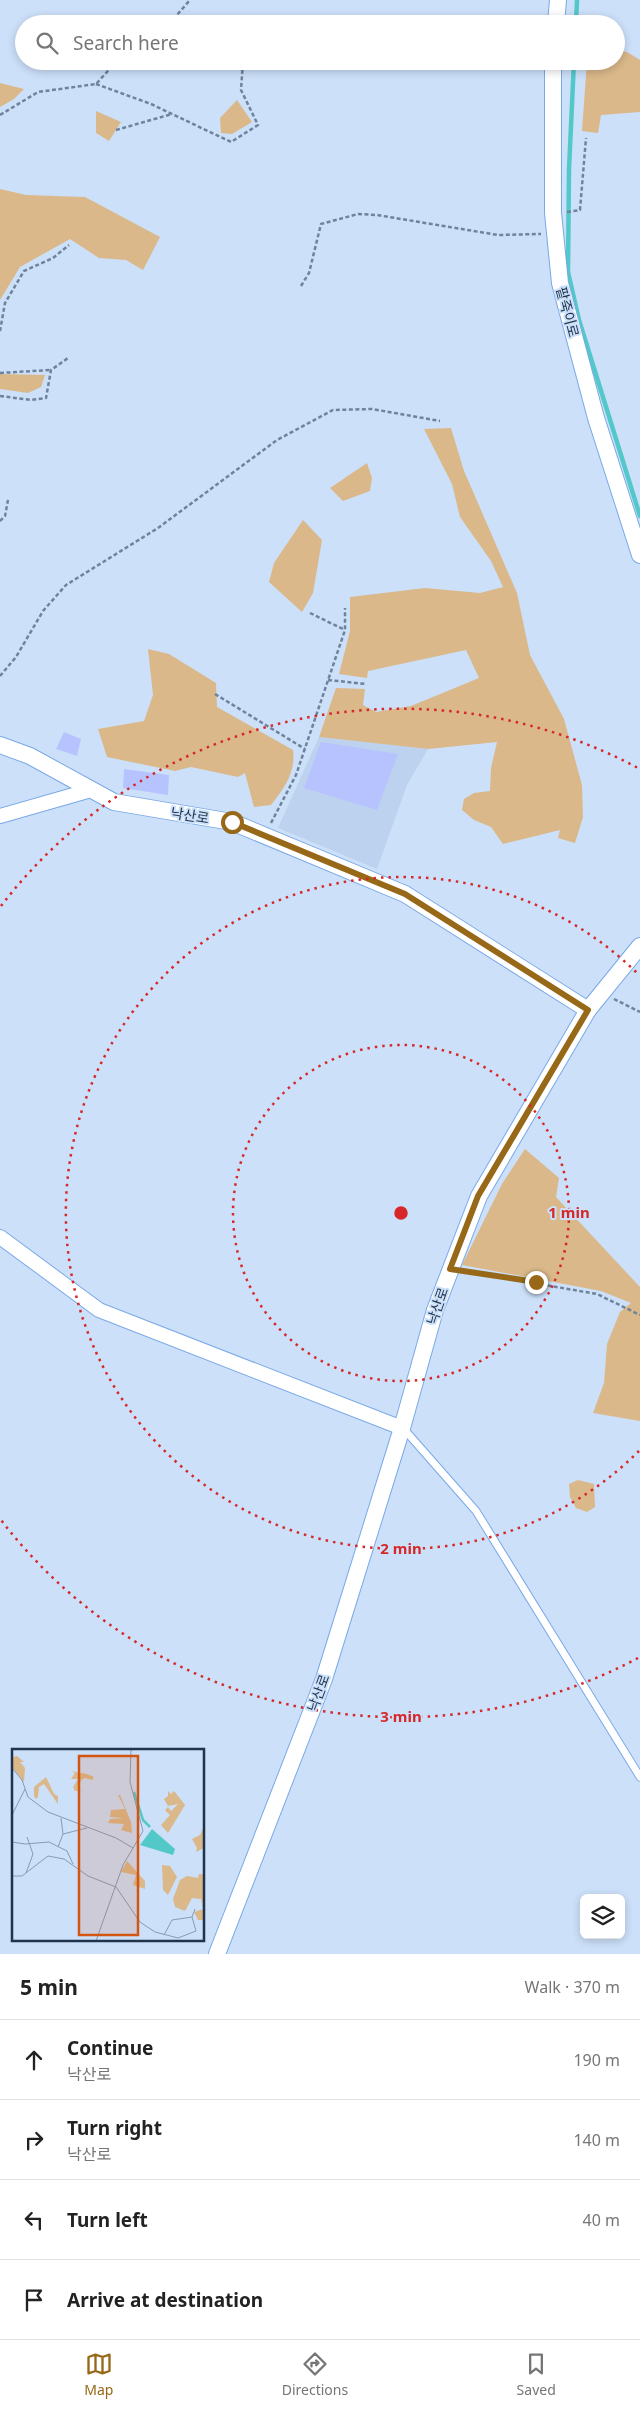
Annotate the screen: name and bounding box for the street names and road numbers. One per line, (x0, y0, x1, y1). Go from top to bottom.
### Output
street label: 팥죽이로 (552, 285, 584, 339)
street label: 낙산로 (169, 803, 211, 827)
street label: 낙산로 (422, 1285, 452, 1327)
street label: 낙산로 (302, 1671, 334, 1714)

